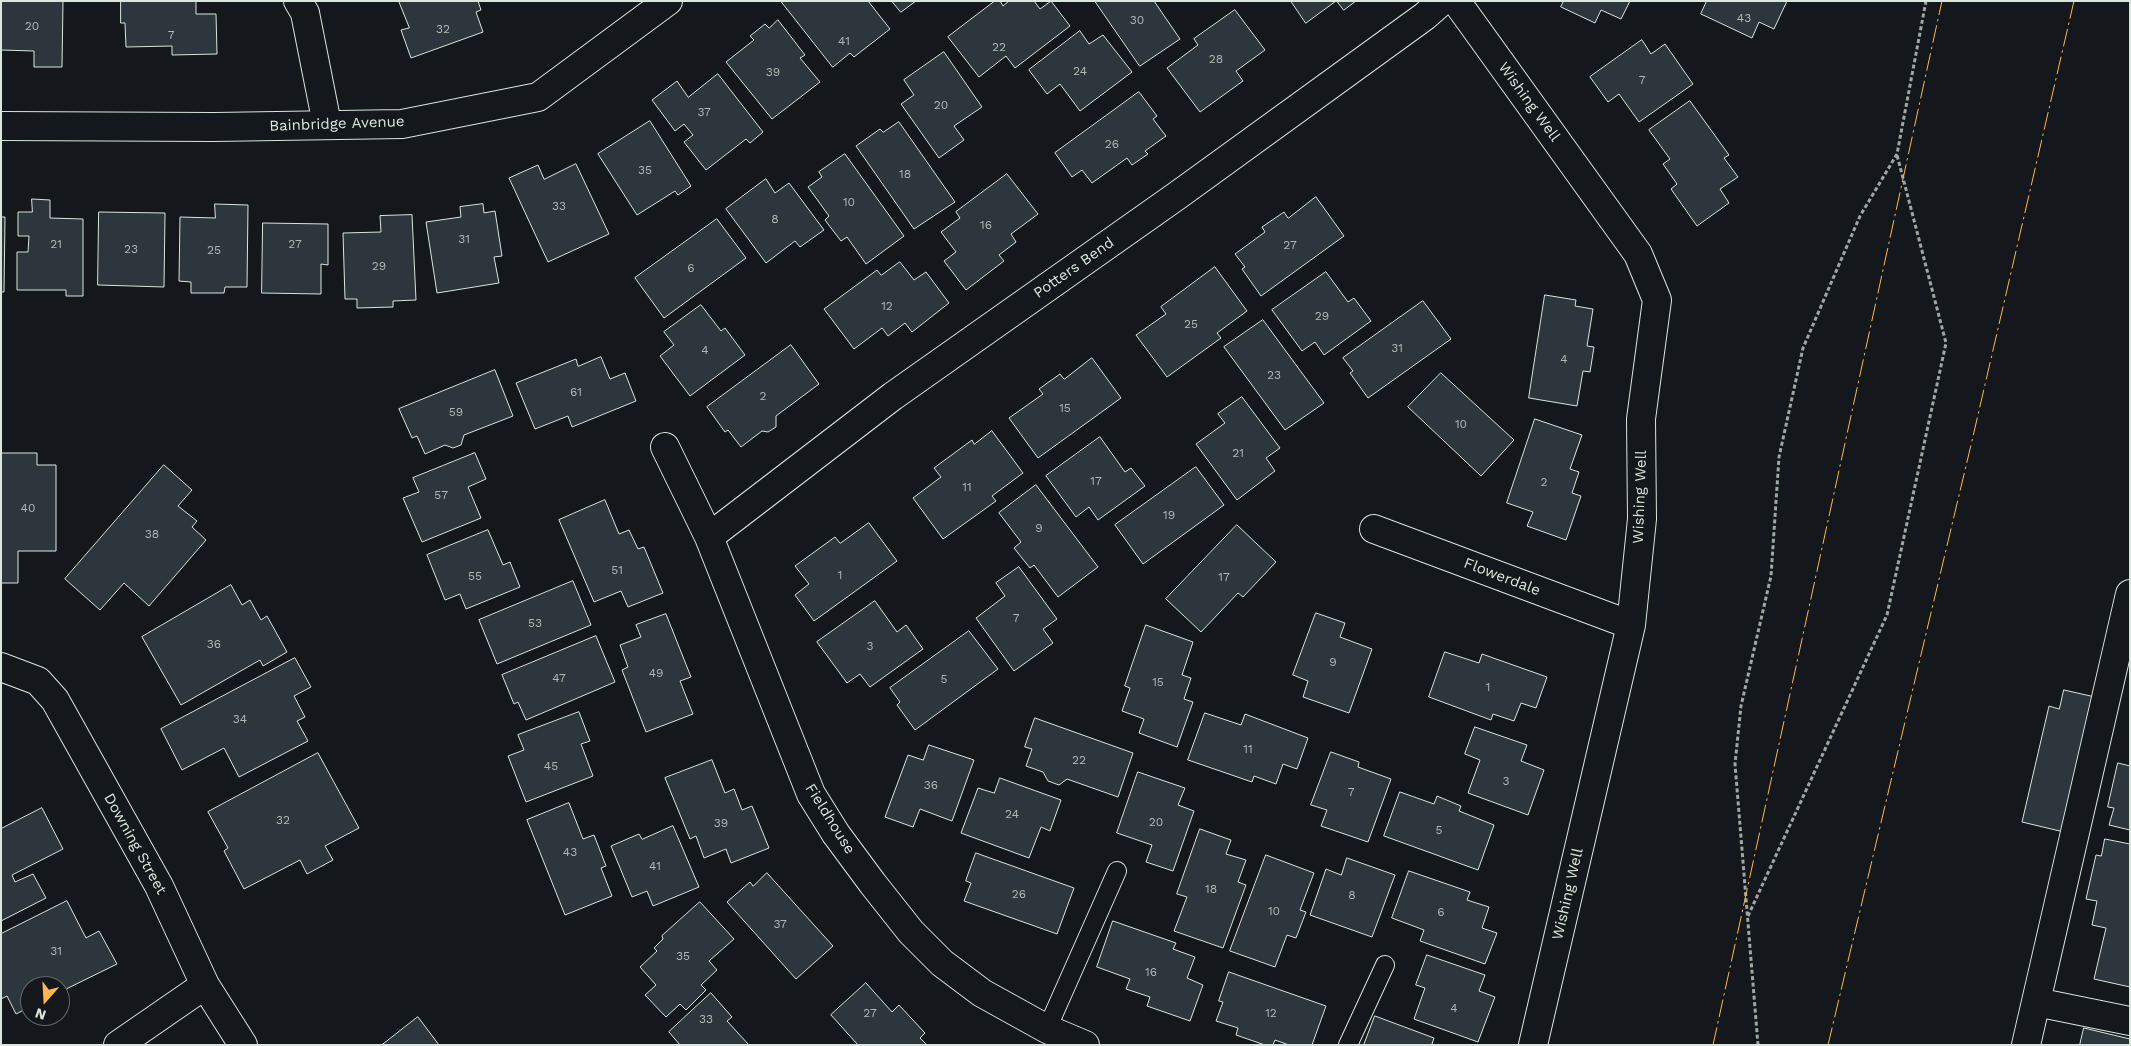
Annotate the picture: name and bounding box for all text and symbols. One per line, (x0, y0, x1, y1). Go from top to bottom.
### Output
house number: 43 (1737, 11, 1751, 25)
house number: 30 (1130, 13, 1144, 27)
house number: 20 (25, 19, 39, 33)
house number: 32 (436, 22, 450, 36)
house number: 7 (168, 28, 174, 42)
house number: 41 (838, 34, 850, 48)
house number: 22 (992, 40, 1006, 54)
house number: 28 (1209, 52, 1223, 66)
street label: Wishing Well (1494, 59, 1564, 145)
house number: 24 (1073, 64, 1087, 78)
house number: 39 (766, 65, 780, 79)
house number: 7 (1639, 73, 1645, 87)
house number: 20 (934, 98, 948, 112)
house number: 37 (697, 105, 711, 119)
street label: Bainbridge Avenue (269, 113, 405, 135)
house number: 26 (1105, 137, 1119, 151)
house number: 35 (638, 163, 652, 177)
house number: 18 (899, 167, 911, 181)
house number: 10 (843, 195, 855, 209)
house number: 33 (552, 199, 566, 213)
house number: 8 (771, 212, 779, 226)
house number: 16 (980, 218, 992, 232)
house number: 31 (458, 232, 470, 246)
street label: Potters Bend (1030, 234, 1118, 302)
house number: 21 (50, 237, 62, 251)
house number: 27 (288, 237, 302, 251)
house number: 27 (1283, 238, 1297, 252)
house number: 23 (124, 242, 138, 256)
house number: 25 (207, 243, 221, 257)
house number: 29 (372, 259, 386, 273)
house number: 6 (687, 261, 695, 275)
house number: 12 (881, 299, 893, 313)
house number: 29 (1315, 309, 1329, 323)
house number: 25 (1184, 317, 1198, 331)
house number: 31 (1391, 341, 1403, 355)
house number: 4 (701, 343, 709, 357)
house number: 4 (1560, 352, 1568, 366)
house number: 23 (1267, 368, 1281, 382)
house number: 61 (570, 385, 582, 399)
house number: 2 (760, 389, 766, 403)
house number: 15 (1059, 401, 1071, 415)
house number: 59 (449, 405, 463, 419)
house number: 10 (1455, 417, 1467, 431)
house number: 21 (1232, 446, 1244, 460)
street label: Wishing Well (1629, 450, 1651, 544)
house number: 17 (1090, 474, 1102, 488)
house number: 2 (1541, 475, 1547, 489)
house number: 11 (962, 480, 972, 494)
house number: 57 (434, 488, 448, 502)
house number: 40 (21, 501, 35, 515)
house number: 19 (1163, 508, 1175, 522)
house number: 9 (1035, 521, 1043, 535)
house number: 38 (145, 527, 159, 541)
street label: Flowerdale (1461, 554, 1543, 600)
house number: 51 (611, 563, 623, 577)
house number: 1 (838, 568, 842, 582)
house number: 55 (468, 569, 482, 583)
house number: 17 (1218, 570, 1230, 584)
house number: 7 (1013, 611, 1019, 625)
house number: 53 (528, 616, 542, 630)
house number: 36 (207, 637, 221, 651)
house number: 3 (867, 639, 873, 653)
house number: 9 (1329, 655, 1337, 669)
house number: 49 (649, 666, 663, 680)
house number: 47 (552, 671, 566, 685)
house number: 5 (941, 672, 947, 686)
house number: 15 (1152, 675, 1164, 689)
house number: 1 (1486, 680, 1490, 694)
house number: 34 (233, 712, 247, 726)
house number: 11 (1243, 742, 1253, 756)
house number: 22 (1072, 753, 1086, 767)
house number: 45 (544, 759, 558, 773)
house number: 3 (1503, 774, 1509, 788)
house number: 36 (924, 778, 938, 792)
street label: Fieldhouse (801, 780, 859, 858)
house number: 7 (1348, 785, 1354, 799)
street label: Downing Street (100, 790, 170, 898)
house number: 24 (1005, 807, 1019, 821)
house number: 32 (276, 813, 290, 827)
house number: 20 (1149, 815, 1163, 829)
house number: 39 (714, 816, 728, 830)
house number: 5 (1436, 823, 1442, 837)
house number: 43 (563, 845, 577, 859)
street label: Wishing Well (1549, 846, 1587, 942)
house number: 41 (649, 859, 661, 873)
house number: 18 (1205, 882, 1217, 896)
house number: 26 (1012, 887, 1026, 901)
house number: 8 (1348, 888, 1356, 902)
house number: 10 (1268, 904, 1280, 918)
house number: 6 (1437, 905, 1445, 919)
house number: 37 (773, 917, 787, 931)
house number: 31 (50, 944, 62, 958)
house number: 35 (676, 949, 690, 963)
house number: 16 (1145, 965, 1157, 979)
north arrow (20, 976, 70, 1026)
house number: 4 (1450, 1001, 1458, 1015)
text: N (33, 1005, 48, 1023)
house number: 27 (863, 1006, 877, 1020)
house number: 12 (1265, 1006, 1277, 1020)
house number: 33 (699, 1012, 713, 1026)

